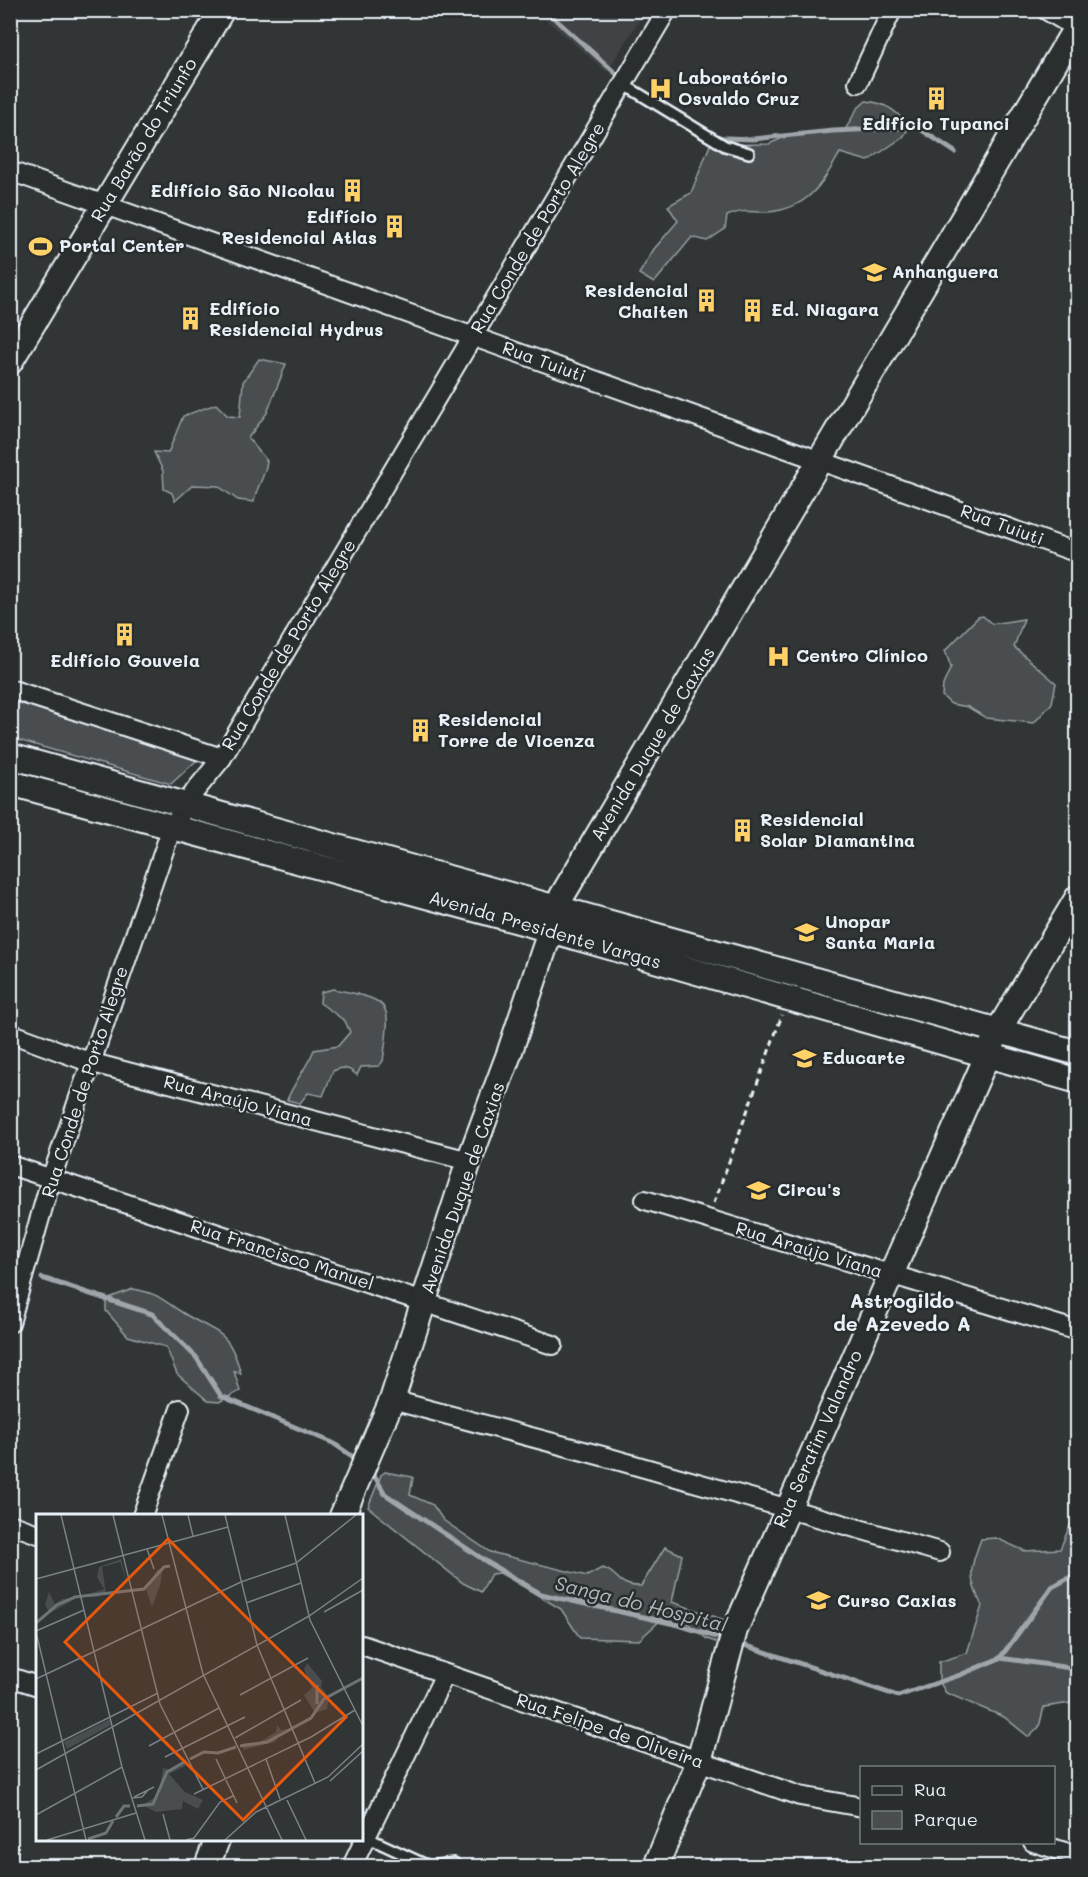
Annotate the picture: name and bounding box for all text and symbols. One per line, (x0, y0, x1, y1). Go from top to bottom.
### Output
street label: Rua Barão do Triunfo (85, 53, 202, 226)
place label: Laboratório Osvaldo Cruz (678, 65, 799, 110)
hospital icon: Laboratório Osvaldo Cruz (647, 75, 673, 101)
building icon: Edifício Tupanci (923, 85, 949, 111)
place label: Edifício Tupanci (862, 111, 1010, 135)
street label: Rua Conde de Porto Alegre (464, 117, 610, 338)
place label: Edifício São Nicolau (150, 178, 335, 202)
building icon: Edifício São Nicolau (340, 178, 366, 204)
place label: Edifício Residencial Atlas (221, 204, 377, 249)
building icon: Edifício Residencial Atlas (382, 214, 408, 240)
sports icon: Portal Center (28, 233, 54, 259)
place label: Portal Center (59, 233, 185, 257)
school or university icon: Anhanguera (861, 259, 887, 285)
place label: Anhanguera (892, 259, 999, 283)
place label: Residencial Chaiten (584, 278, 688, 323)
building icon: Residencial Chaiten (693, 288, 719, 314)
place label: Edifício Residencial Hydrus (209, 296, 383, 341)
building icon: Ed. Niagara (740, 297, 766, 323)
place label: Ed. Niagara (771, 297, 879, 321)
building icon: Edifício Residencial Hydrus (178, 306, 204, 332)
street label: Rua Tuiuti (499, 335, 589, 387)
street label: Rua Tuiuti (957, 498, 1047, 550)
street label: Rua Conde de Porto Alegre (215, 534, 361, 755)
building icon: Edifício Gouveia (112, 622, 138, 648)
street label: Avenida Duque de Caxias (585, 642, 720, 845)
hospital icon: Centro Clínico (765, 643, 791, 669)
place label: Centro Clínico (796, 643, 928, 667)
place label: Edifício Gouveia (50, 648, 200, 672)
place label: Residencial Torre de Vicenza (438, 707, 595, 752)
building icon: Residencial Torre de Vicenza (407, 717, 433, 743)
place label: Residencial Solar Diamantina (760, 807, 915, 852)
building icon: Residencial Solar Diamantina (729, 817, 755, 843)
street label: Avenida Presidente Vargas (427, 884, 664, 974)
place label: Unopar Santa Maria (825, 909, 935, 954)
school or university icon: Unopar Santa Maria (794, 919, 820, 945)
street label: Rua Conde de Porto Alegre (35, 963, 133, 1201)
school or university icon: Educarte (791, 1045, 817, 1071)
place label: Educarte (822, 1045, 905, 1069)
street label: Rua Araújo Viana (161, 1069, 315, 1131)
street label: Avenida Duque de Caxias (414, 1078, 510, 1297)
school or university icon: Circu's (746, 1177, 772, 1203)
place label: Circu's (777, 1177, 841, 1201)
street label: Rua Francisco Manuel (188, 1213, 377, 1295)
street label: Rua Araújo Viana (733, 1215, 886, 1283)
district label: Astrogildo de Azevedo A (833, 1287, 971, 1336)
street label: Rua Serafim Valandro (767, 1346, 867, 1531)
inset map (36, 1514, 363, 1841)
water label: Sanga do Hospital (552, 1569, 730, 1637)
school or university icon: Curso Caxias (806, 1588, 832, 1614)
place label: Curso Caxias (837, 1588, 957, 1612)
street label: Rua Felipe de Oliveira (513, 1687, 707, 1773)
legend (860, 1766, 1055, 1844)
text: Rua (914, 1777, 947, 1801)
text: Parque (914, 1807, 978, 1831)

